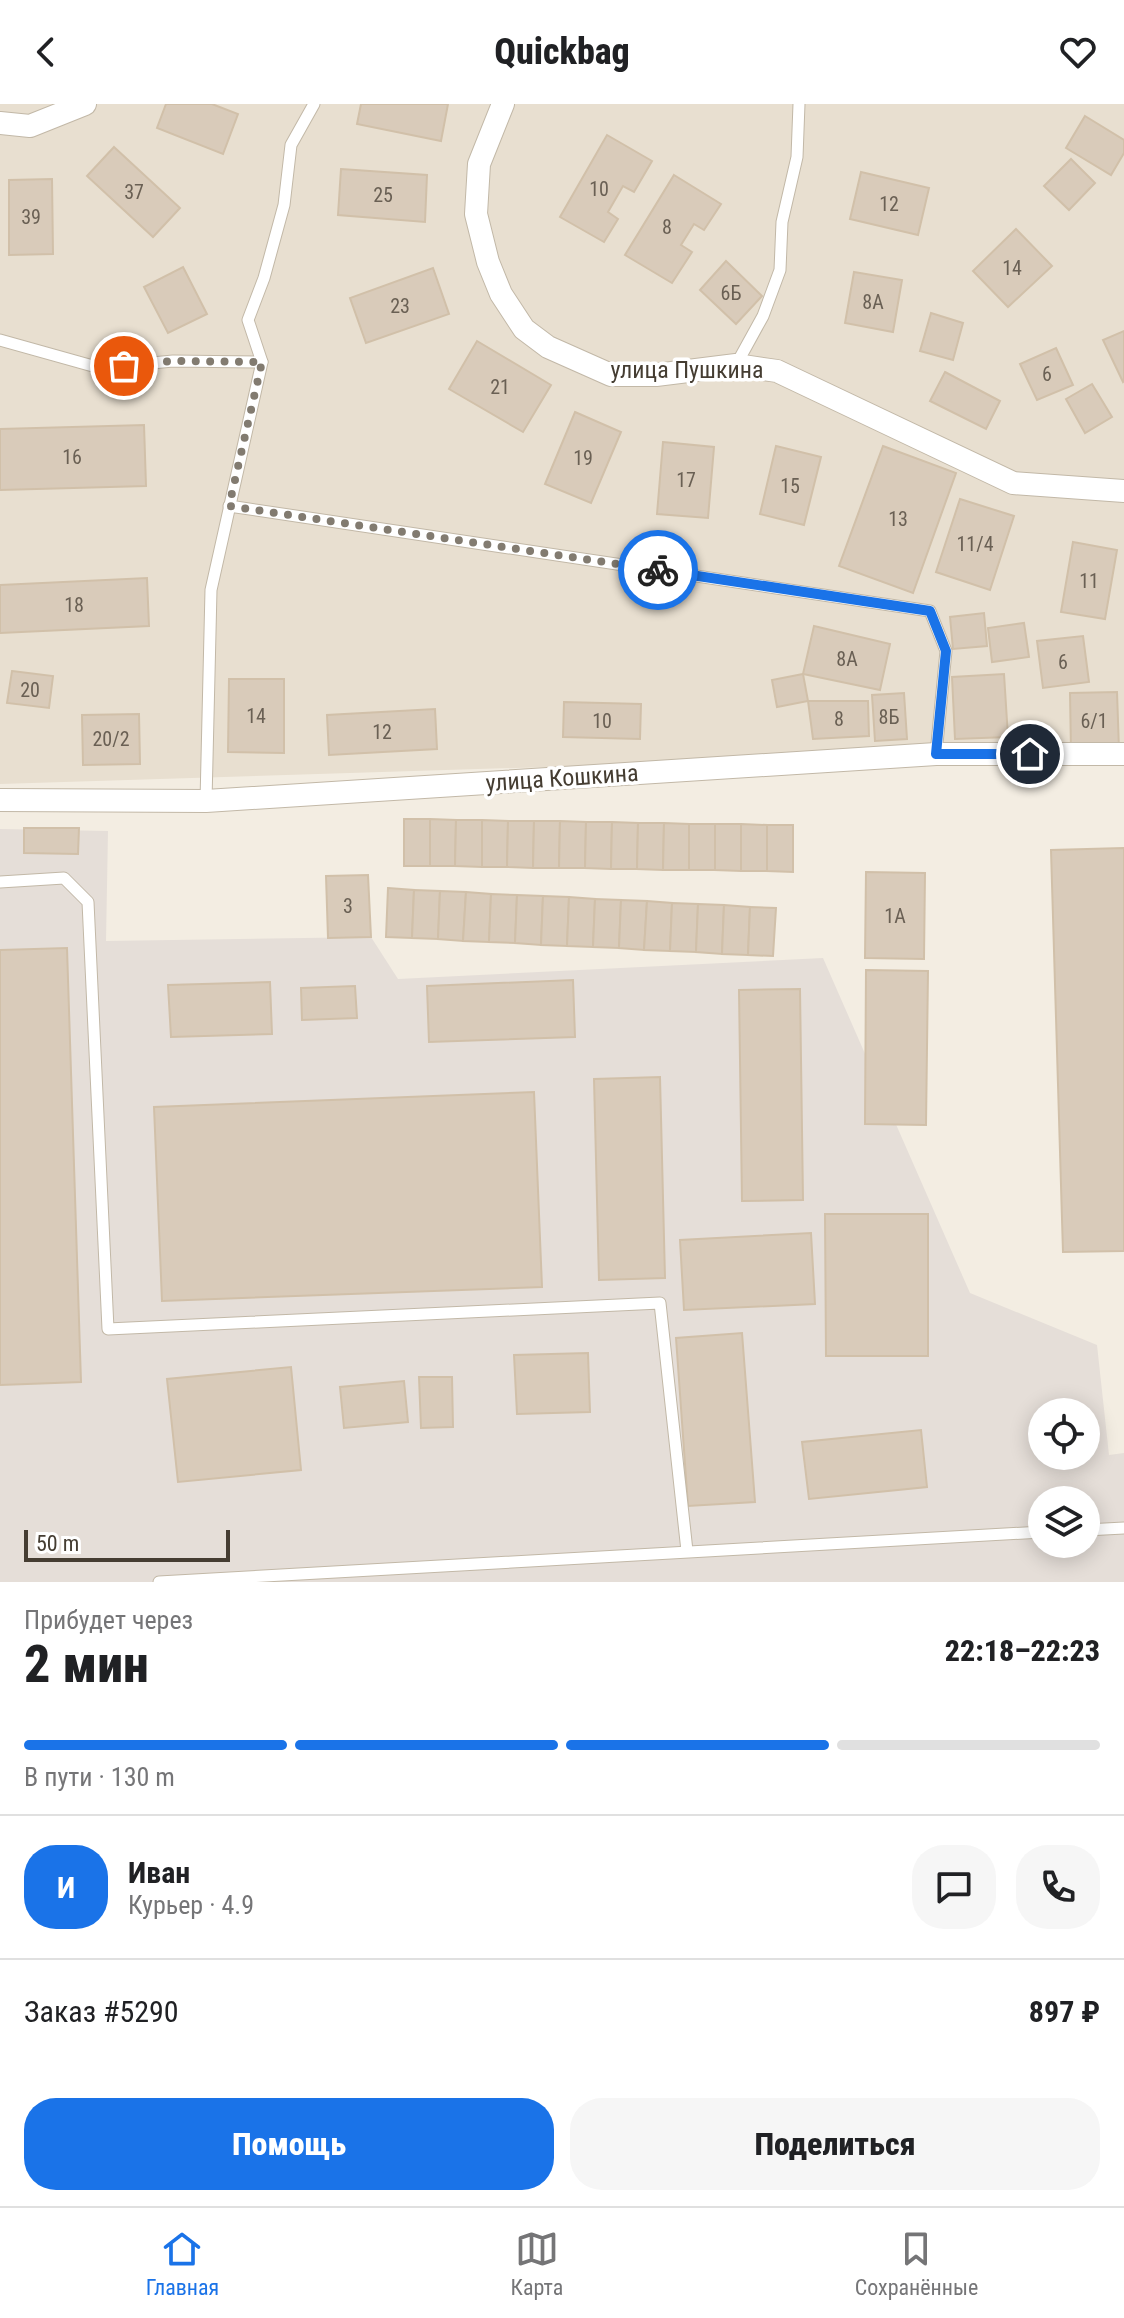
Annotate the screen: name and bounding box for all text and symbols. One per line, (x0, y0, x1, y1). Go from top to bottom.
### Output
icon: back (24, 30, 68, 74)
icon: heart (1056, 30, 1100, 74)
text: Quickbag (494, 31, 630, 73)
house number: 10 (589, 177, 609, 201)
house number: 37 (124, 180, 144, 204)
house number: 25 (373, 183, 393, 207)
house number: 12 (879, 192, 899, 216)
house number: 39 (21, 205, 41, 229)
house number: 8 (662, 215, 672, 239)
house number: 14 (1002, 256, 1022, 280)
house number: 6Б (721, 281, 741, 305)
house number: 8А (862, 290, 884, 314)
house number: 23 (390, 294, 410, 318)
pin (90, 332, 158, 400)
icon: bag (102, 344, 146, 388)
street label: улица Пушкина (611, 356, 763, 384)
house number: 6 (1042, 362, 1052, 386)
house number: 21 (490, 375, 510, 399)
house number: 16 (62, 445, 82, 469)
house number: 19 (573, 446, 593, 470)
house number: 17 (676, 468, 696, 492)
house number: 15 (780, 474, 800, 498)
house number: 13 (888, 507, 908, 531)
courier (618, 530, 698, 610)
house number: 11/4 (956, 532, 994, 556)
icon: bike (636, 548, 680, 592)
house number: 11 (1079, 569, 1099, 593)
house number: 18 (64, 593, 84, 617)
house number: 8А (836, 647, 858, 671)
house number: 6 (1058, 650, 1068, 674)
house number: 20 (20, 678, 40, 702)
house number: 14 (246, 704, 266, 728)
house number: 8Б (879, 705, 899, 729)
house number: 8 (834, 707, 844, 731)
house number: 10 (592, 709, 612, 733)
house number: 6/1 (1080, 709, 1108, 733)
house number: 12 (372, 720, 392, 744)
pin (996, 720, 1064, 788)
house number: 20/2 (92, 727, 130, 751)
icon: home (1008, 732, 1052, 776)
street label: улица Кошкина (485, 759, 639, 797)
house number: 3 (343, 894, 353, 918)
house number: 1А (884, 904, 906, 928)
map controls (1028, 1398, 1100, 1558)
button: locate (1028, 1398, 1100, 1470)
button: layers (1028, 1486, 1100, 1558)
scale bar (24, 1526, 230, 1562)
text: 50 m (36, 1531, 79, 1556)
text: Прибудет через (24, 1605, 193, 1635)
text: 22:18–22:23 (945, 1633, 1100, 1668)
text: 2 мин (24, 1634, 149, 1695)
text: В пути · 130 m (24, 1762, 175, 1792)
button: chat (912, 1845, 996, 1929)
button: phone (1016, 1845, 1100, 1929)
text: Иван (128, 1855, 190, 1890)
text: И (57, 1870, 75, 1905)
text: Курьер · 4.9 (128, 1890, 254, 1920)
text: Заказ #5290 (24, 1994, 179, 2029)
text: 897 ₽ (1029, 1994, 1100, 2029)
button: Помощь (24, 2098, 554, 2190)
button: Поделиться (570, 2098, 1100, 2190)
tab: Главная (146, 2227, 219, 2300)
tab: Карта (511, 2227, 563, 2300)
tab: Сохранённые (855, 2227, 978, 2300)

